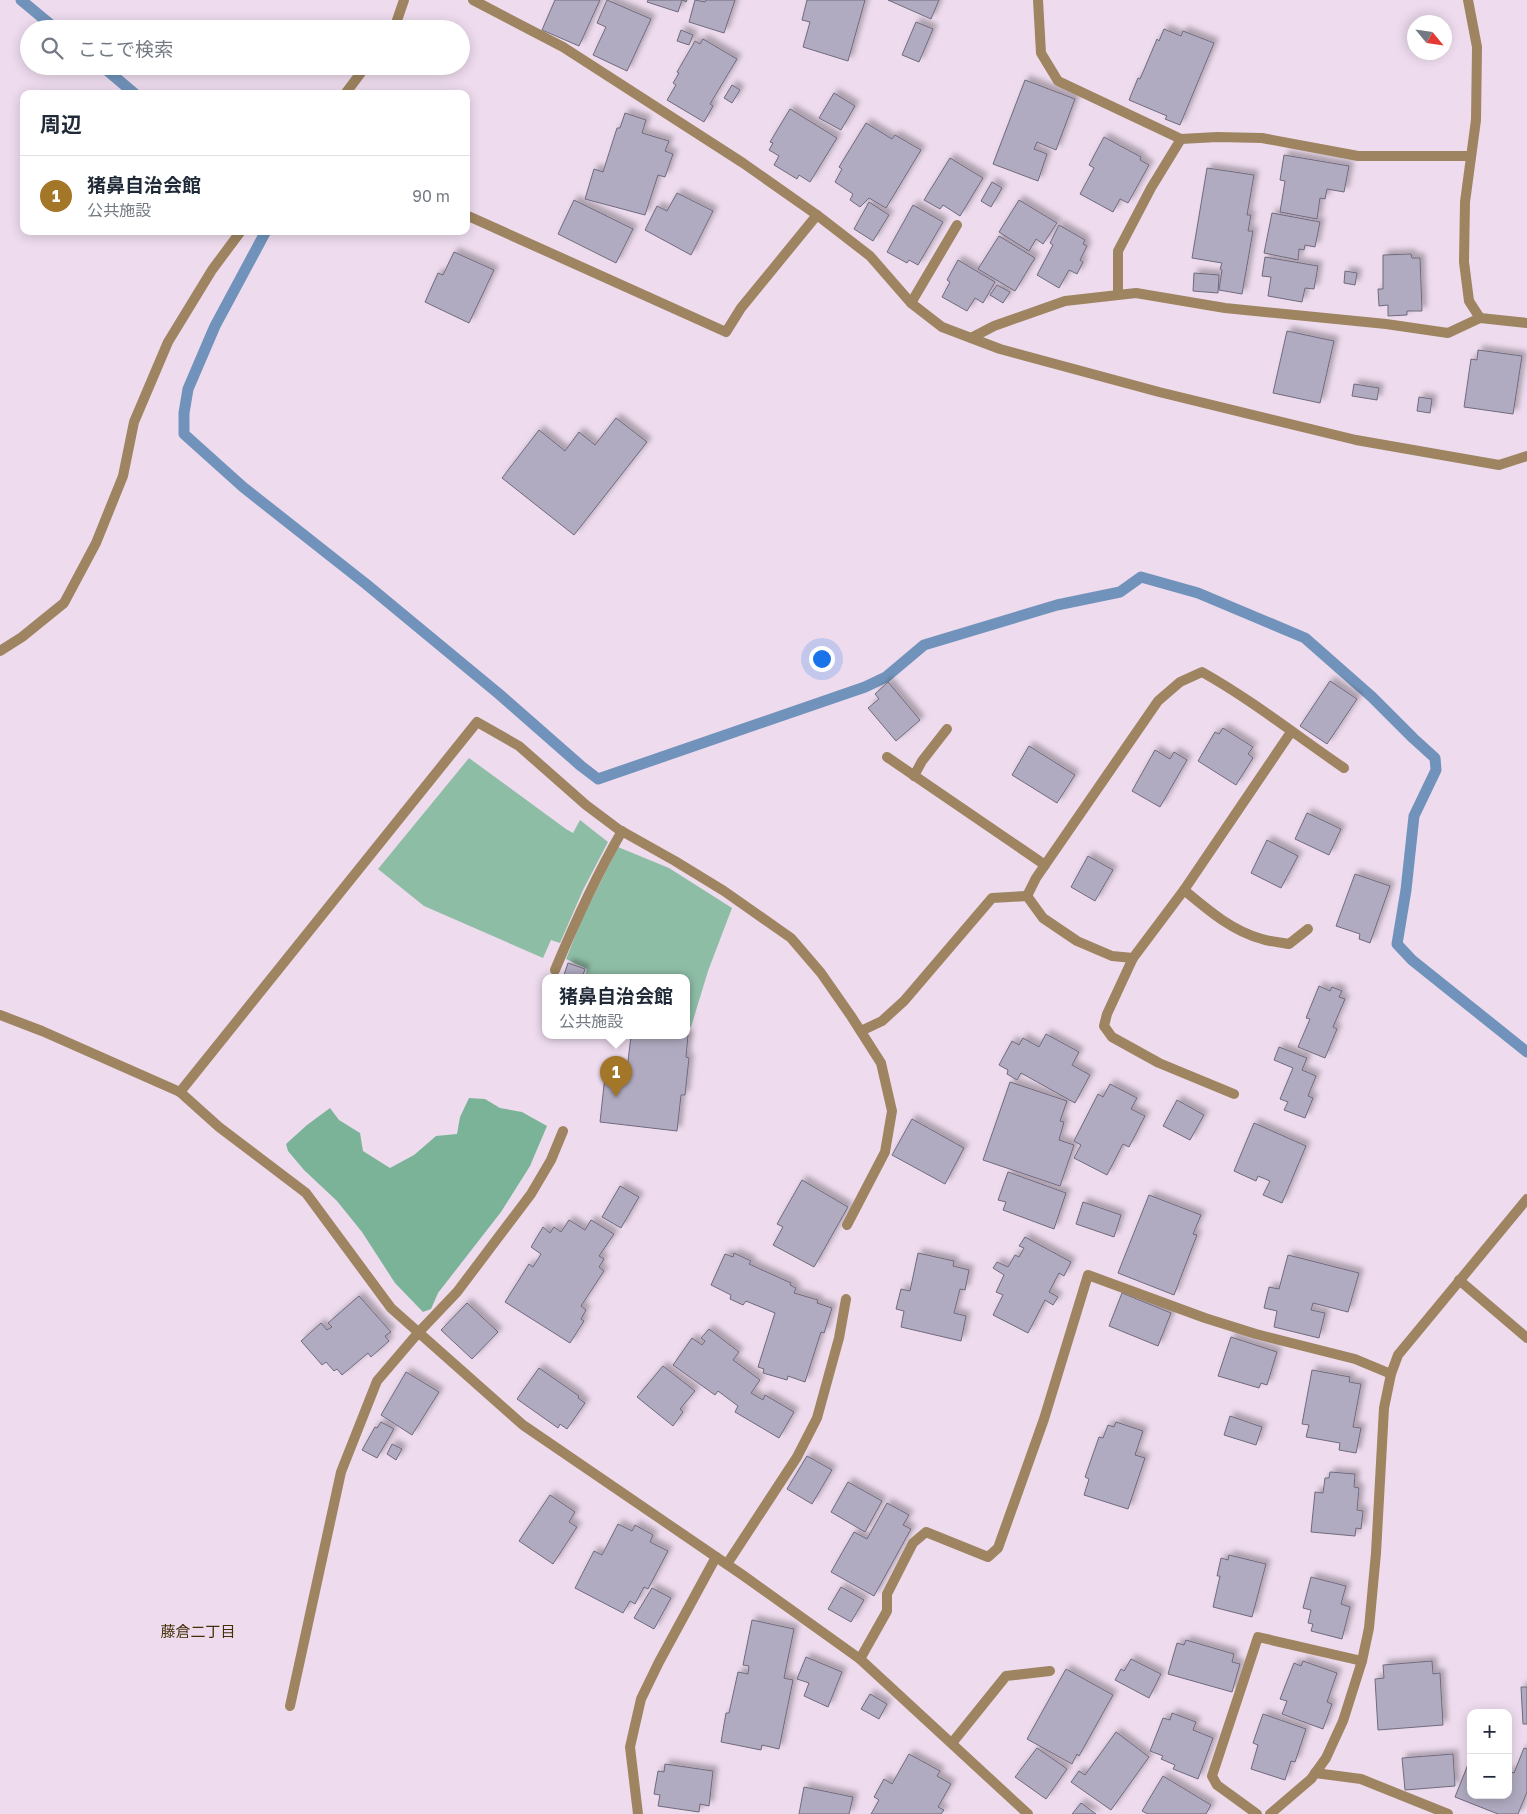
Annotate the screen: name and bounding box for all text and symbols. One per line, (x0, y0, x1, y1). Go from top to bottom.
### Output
north arrow (1407, 15, 1452, 60)
search box (20, 20, 470, 75)
icon: search (38, 34, 66, 62)
text: ここで検索 (78, 37, 173, 60)
text: 周辺 (40, 111, 82, 137)
text: 猪鼻自治会館 (87, 173, 201, 196)
text: 1 (52, 186, 60, 206)
text: 90 m (412, 186, 450, 206)
text: 公共施設 (87, 200, 151, 220)
your location (809, 646, 835, 672)
popup (542, 974, 690, 1039)
text: 猪鼻自治会館 (559, 984, 673, 1007)
text: 公共施設 (559, 1011, 623, 1031)
pin: 1 (600, 1056, 632, 1097)
district label: 藤倉二丁目 (160, 1622, 236, 1640)
map controls (1467, 1709, 1512, 1799)
button: + (1467, 1709, 1512, 1754)
button: − (1467, 1754, 1512, 1799)

